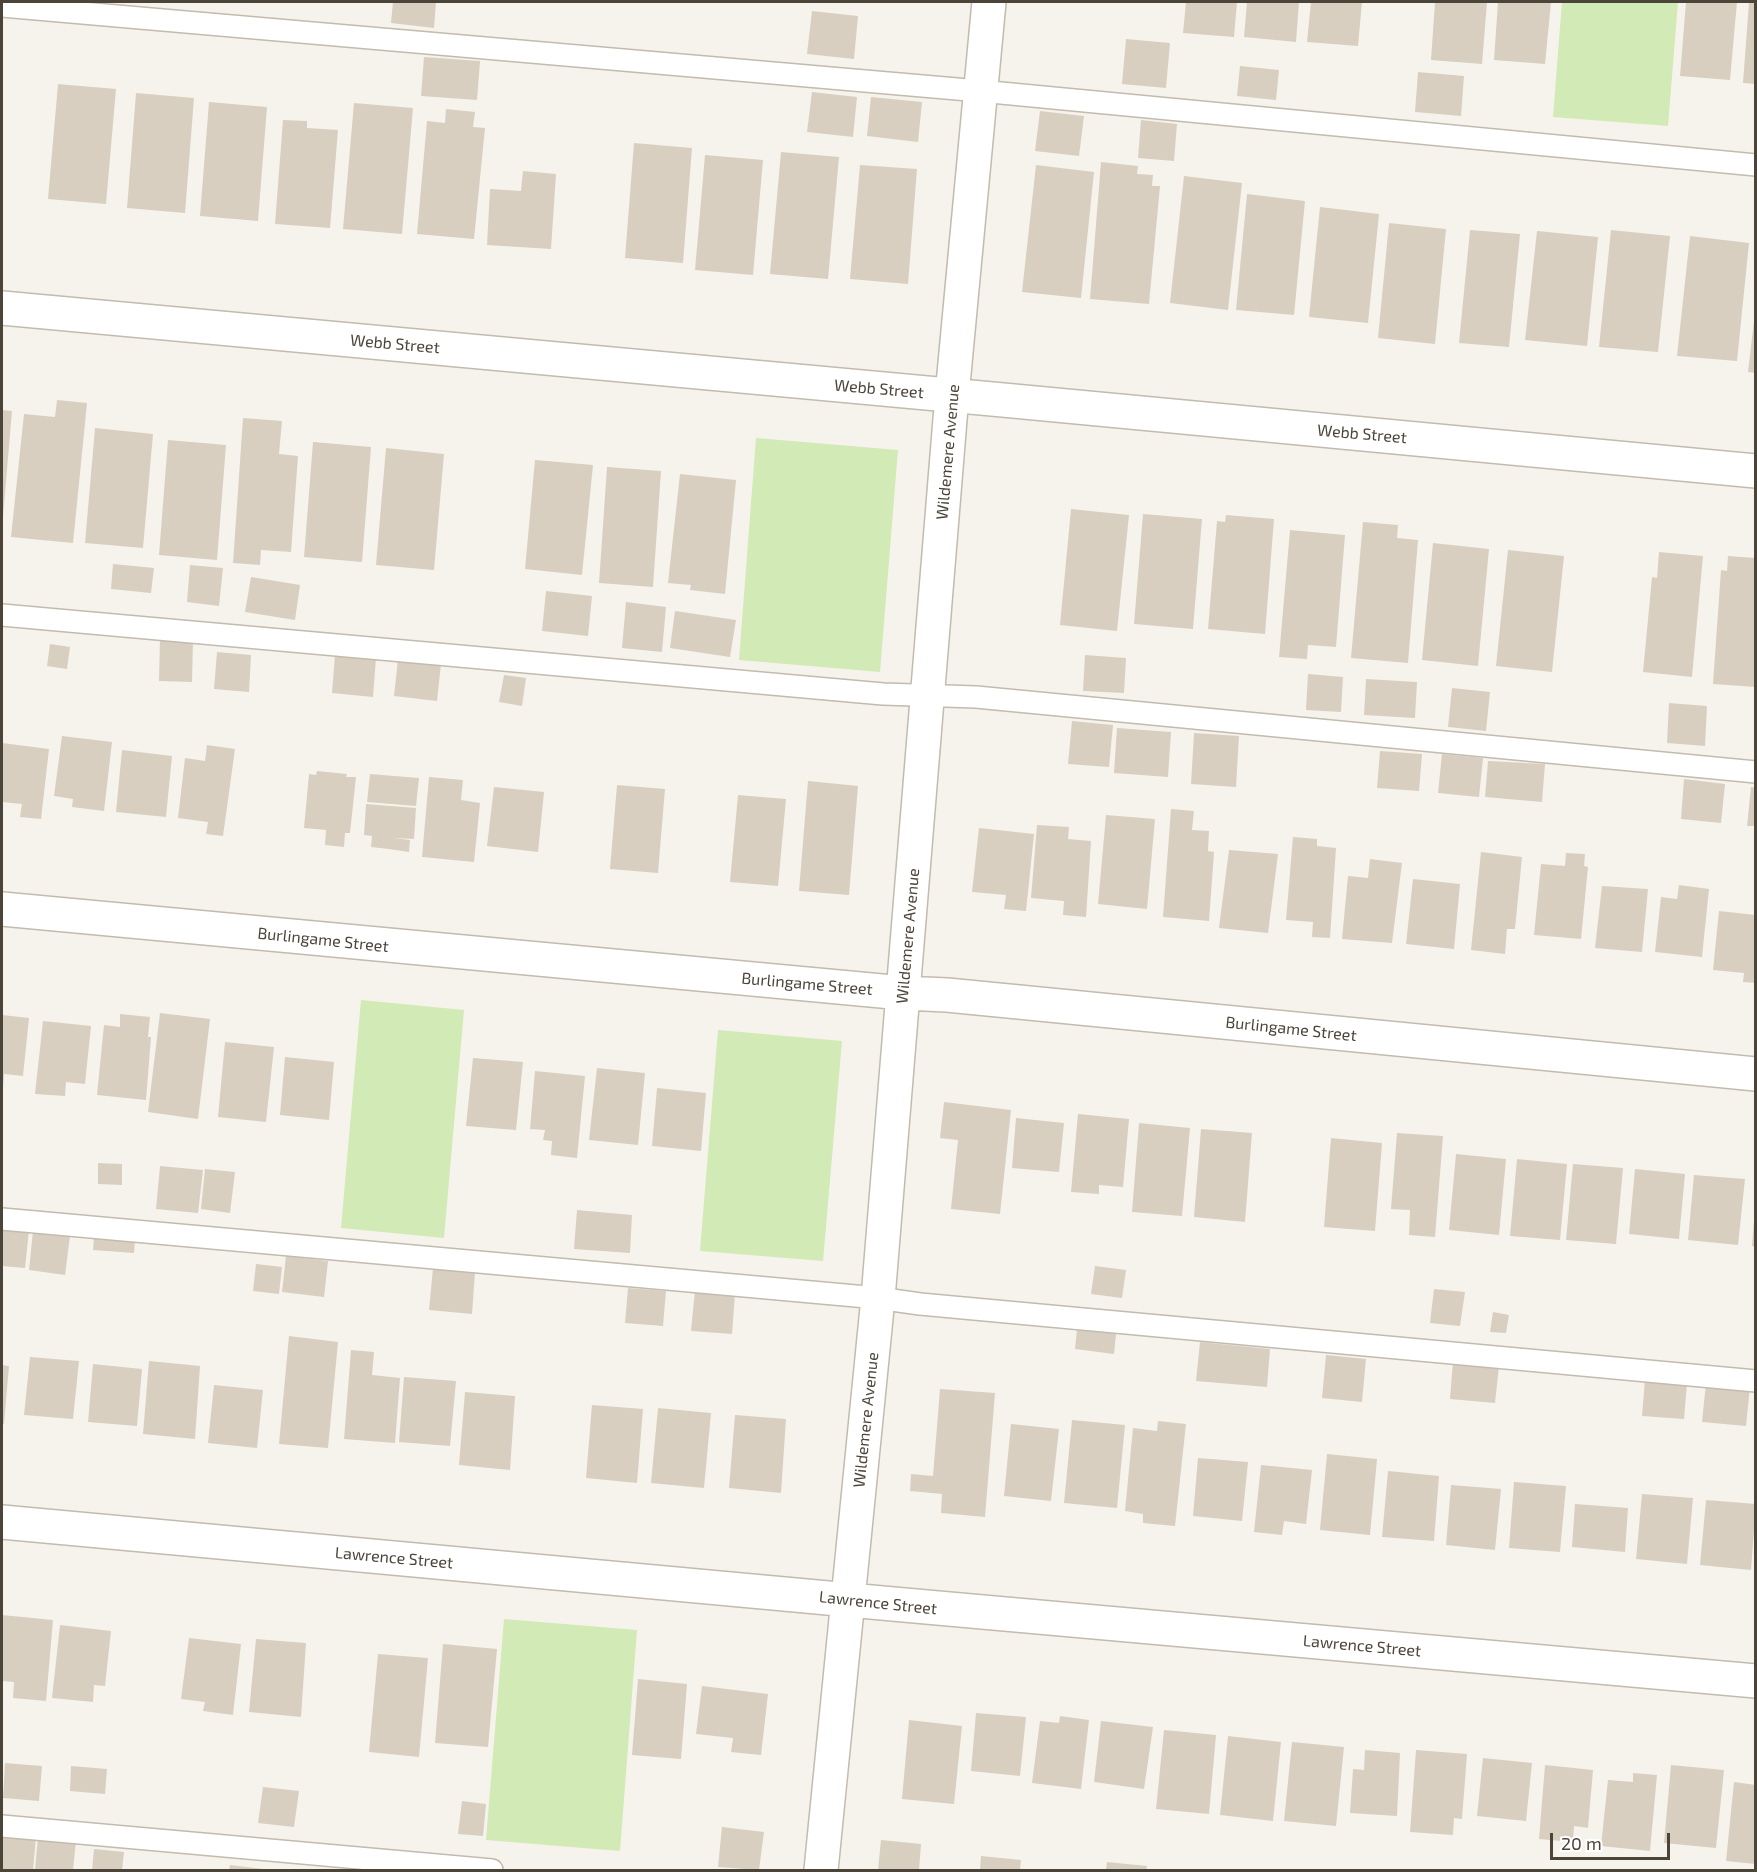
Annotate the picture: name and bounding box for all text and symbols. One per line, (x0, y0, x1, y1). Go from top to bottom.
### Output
street label: Webb Street (349, 331, 441, 357)
street label: Webb Street (833, 376, 925, 402)
street label: Wildemere Avenue (932, 383, 964, 521)
street label: Webb Street (1316, 421, 1408, 447)
street label: Wildemere Avenue (892, 867, 924, 1005)
street label: Burlingame Street (256, 924, 390, 956)
street label: Burlingame Street (741, 969, 873, 999)
street label: Burlingame Street (1224, 1013, 1358, 1045)
street label: Wildemere Avenue (849, 1351, 883, 1489)
street label: Lawrence Street (334, 1543, 454, 1573)
street label: Lawrence Street (818, 1587, 938, 1619)
street label: Lawrence Street (1302, 1631, 1422, 1661)
scale bar (1553, 1821, 1673, 1859)
text: 20 m (1561, 1832, 1602, 1854)

